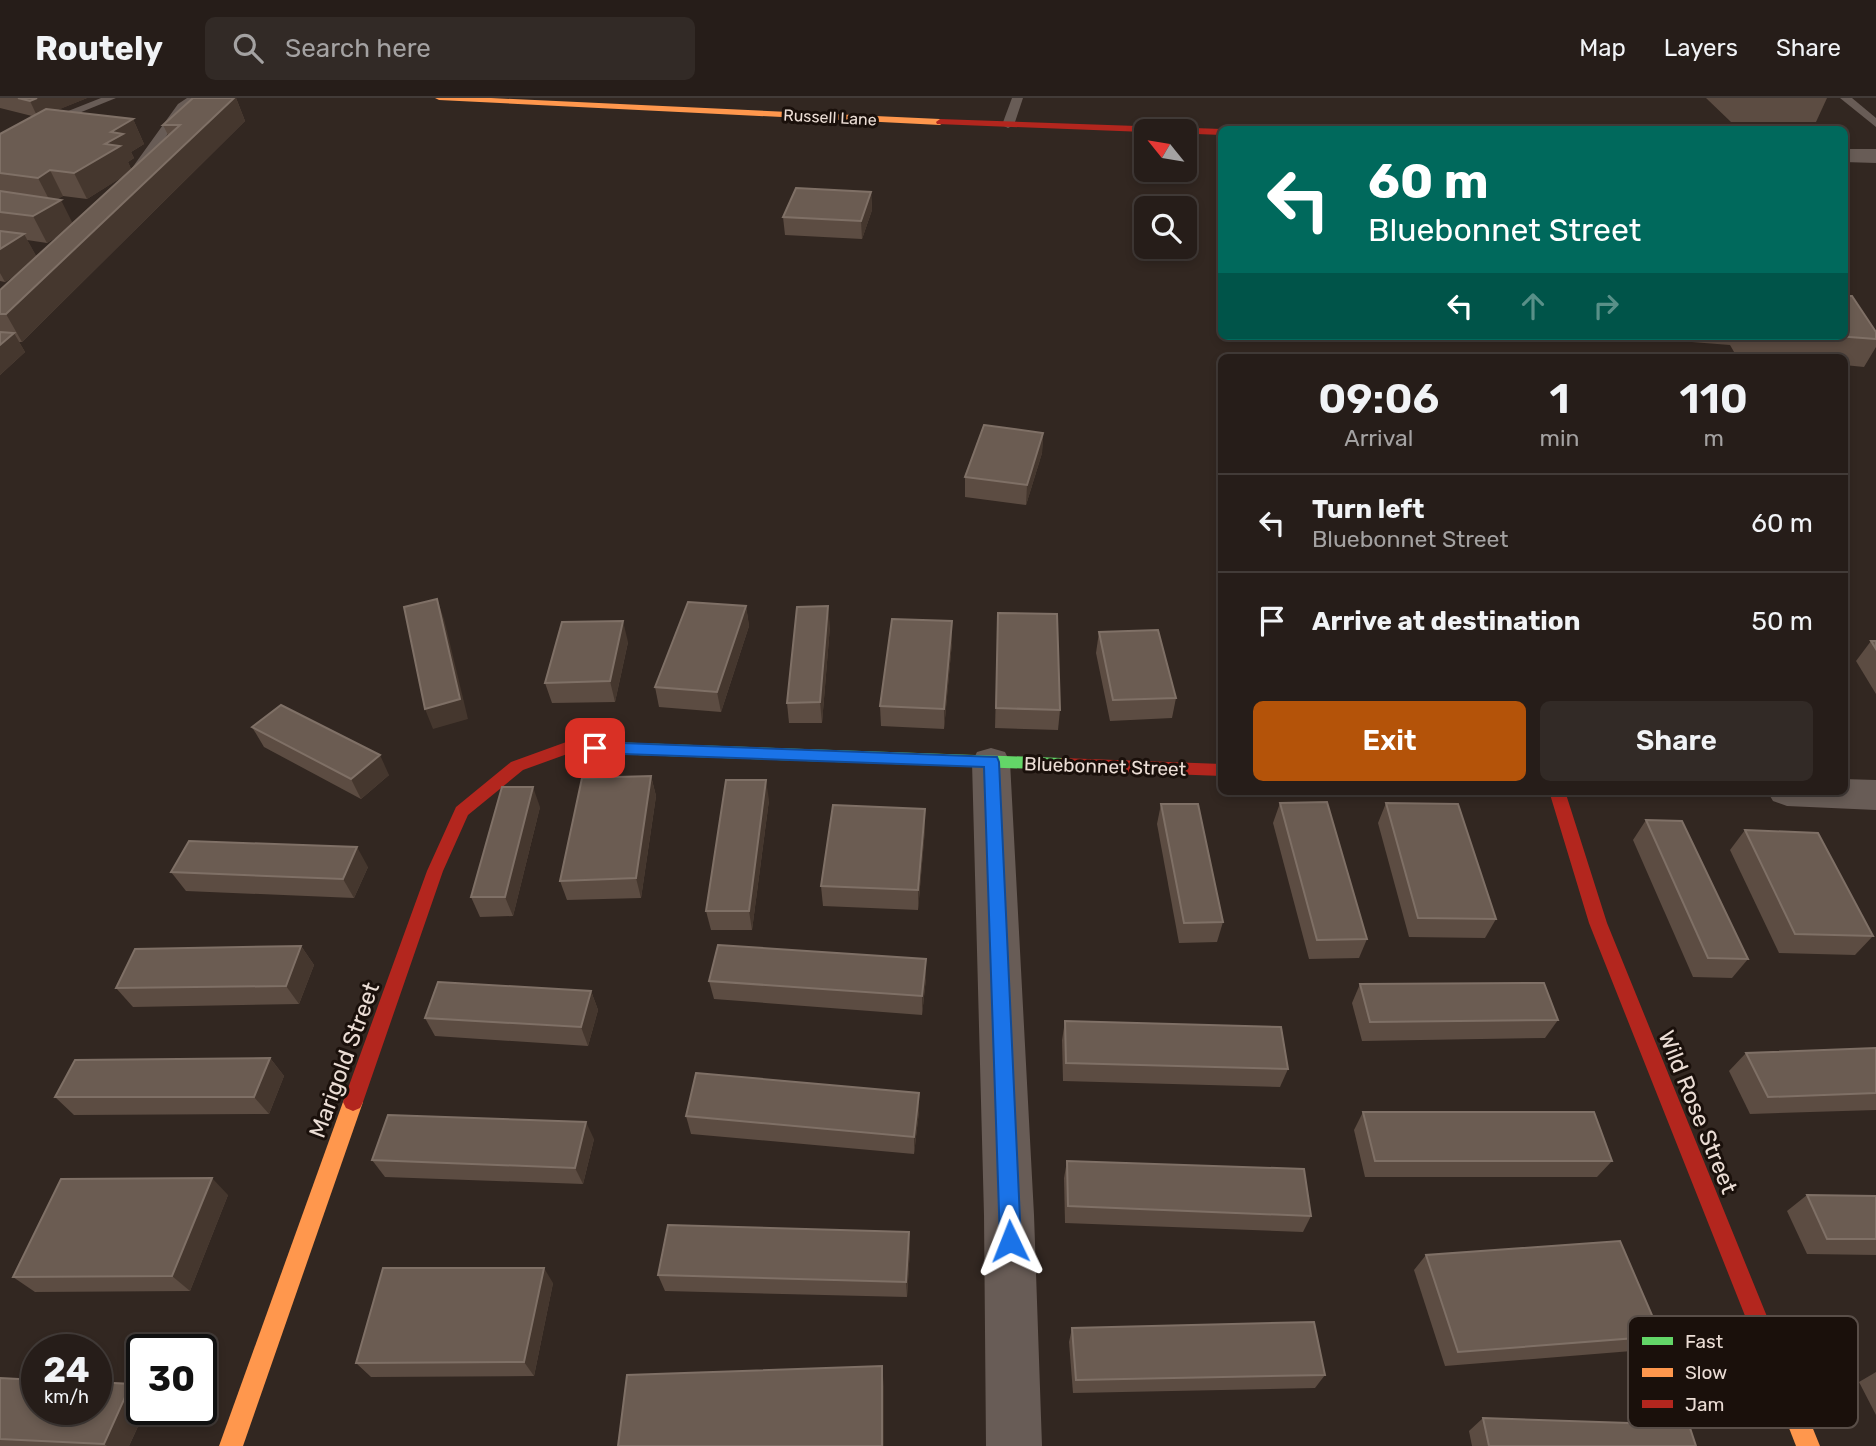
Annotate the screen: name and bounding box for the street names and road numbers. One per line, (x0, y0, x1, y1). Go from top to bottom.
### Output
street label: Russell Lane (783, 106, 877, 129)
street label: Bluebonnet Street (1024, 752, 1187, 781)
street label: Marigold Street (303, 978, 385, 1142)
street label: Wild Rose Street (1652, 1026, 1744, 1198)

